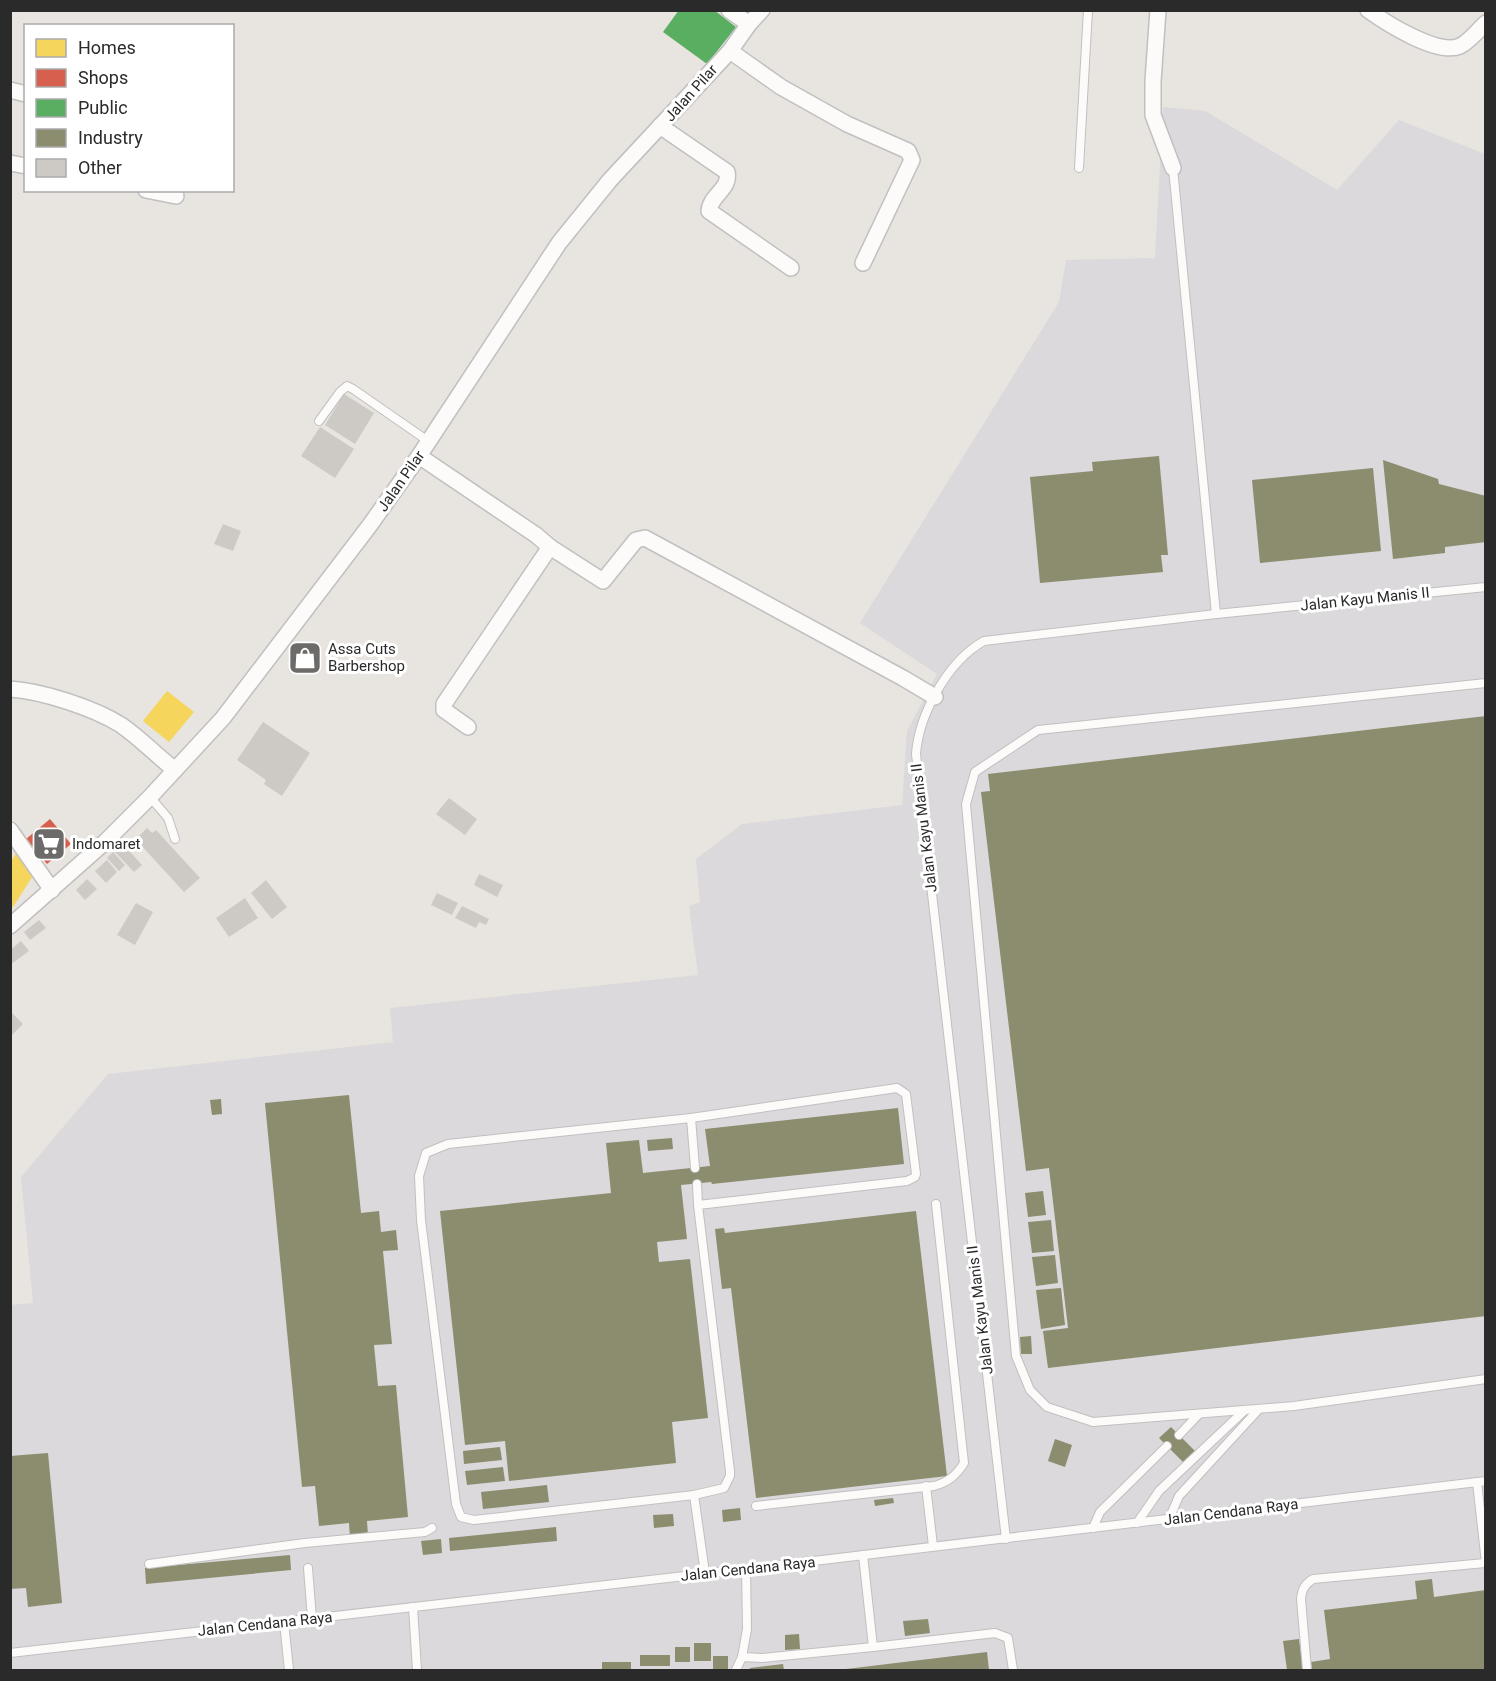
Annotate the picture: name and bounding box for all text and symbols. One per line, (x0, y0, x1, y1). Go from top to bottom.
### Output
legend (24, 24, 234, 192)
text: Homes (78, 37, 136, 58)
street label: Jalan Pilar (661, 61, 721, 125)
text: Shops (78, 67, 128, 88)
text: Public (78, 97, 128, 118)
text: Industry (78, 127, 143, 148)
text: Other (78, 157, 122, 178)
street label: Jalan Pilar (373, 447, 429, 515)
street label: Jalan Kayu Manis II (1300, 583, 1430, 615)
shop icon: Assa Cuts Barbershop (287, 640, 323, 676)
place label: Assa Cuts Barbershop (328, 640, 405, 675)
street label: Jalan Kayu Manis II (907, 763, 941, 893)
supermarket icon: Indomaret (31, 826, 67, 862)
place label: Indomaret (72, 835, 141, 853)
street label: Jalan Kayu Manis II (963, 1245, 997, 1375)
street label: Jalan Cendana Raya (1163, 1495, 1299, 1529)
street label: Jalan Cendana Raya (680, 1553, 816, 1585)
street label: Jalan Cendana Raya (197, 1608, 333, 1640)

